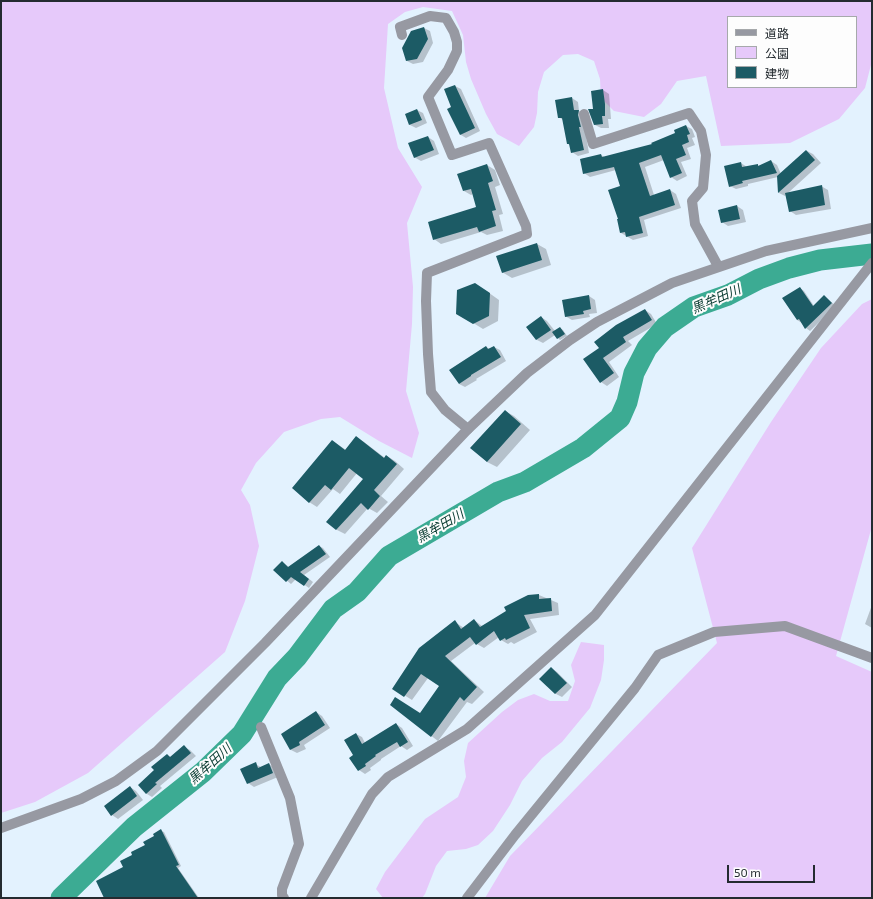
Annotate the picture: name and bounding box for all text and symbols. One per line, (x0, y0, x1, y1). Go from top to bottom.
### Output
legend (727, 16, 857, 88)
text: 道路 (765, 26, 789, 40)
text: 公園 (765, 46, 789, 60)
text: 建物 (765, 66, 789, 80)
water label: 黒牟田川 (689, 281, 743, 317)
water label: 黒牟田川 (414, 506, 466, 546)
water label: 黒牟田川 (185, 741, 235, 787)
scale bar (729, 857, 817, 883)
text: 50 m (734, 865, 761, 879)

